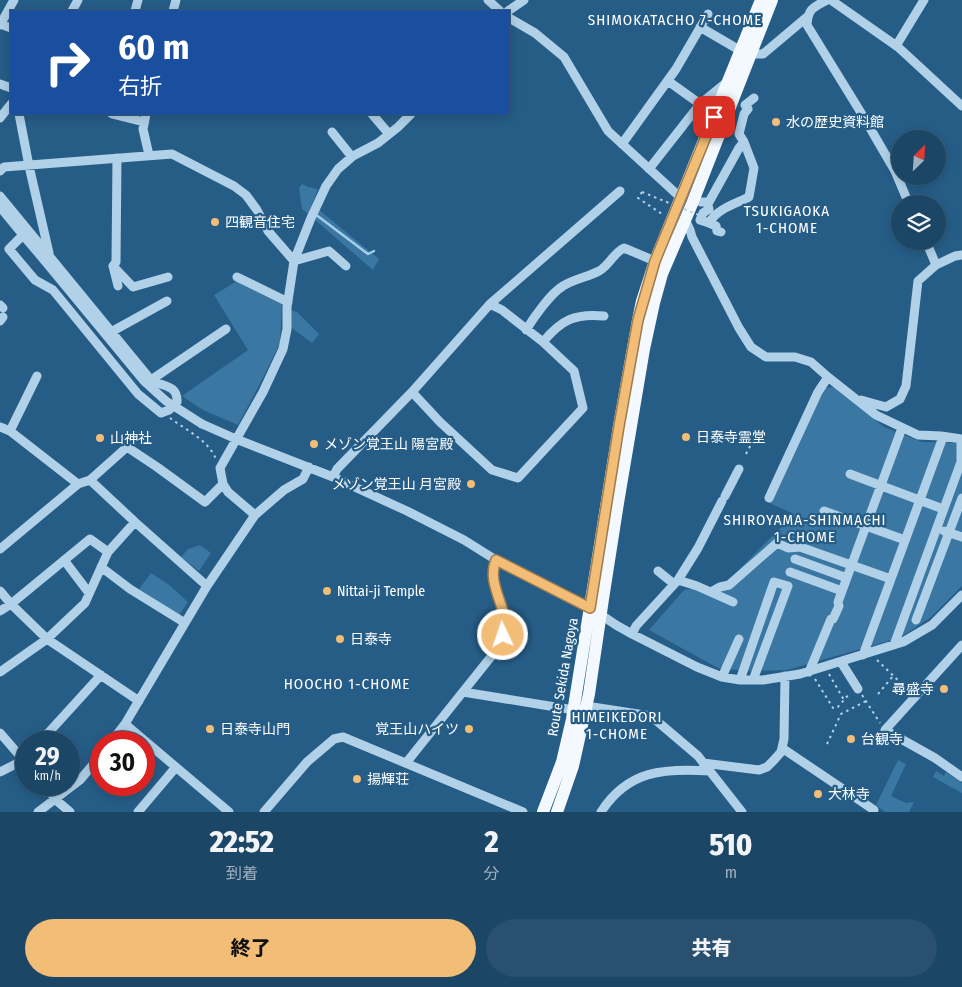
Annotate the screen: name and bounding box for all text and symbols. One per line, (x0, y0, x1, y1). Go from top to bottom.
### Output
district label: SHIMOKATACHO 7-CHOME (588, 11, 762, 29)
text: 60 m (118, 26, 189, 68)
icon: right (35, 30, 100, 95)
text: 右折 (118, 73, 162, 100)
pin (693, 96, 735, 138)
icon: arrive (700, 103, 728, 131)
place label: 水の歴史資料館 (786, 114, 884, 131)
marker: 水の歴史資料館 (770, 116, 782, 128)
north arrow (891, 130, 946, 185)
map controls (891, 130, 946, 250)
button: layers (891, 195, 946, 250)
district label: TSUKIGAOKA 1-CHOME (744, 202, 830, 237)
place label: 四観音住宅 (225, 214, 295, 231)
marker: 四観音住宅 (209, 216, 221, 228)
place label: 日泰寺霊堂 (696, 429, 766, 446)
place label: 山神社 (110, 430, 152, 447)
marker: 日泰寺霊堂 (680, 431, 692, 443)
marker: 山神社 (94, 432, 106, 444)
place label: メゾン覚王山 陽宮殿 (324, 436, 453, 453)
marker: メゾン覚王山 陽宮殿 (308, 438, 320, 450)
place label: メゾン覚王山 月宮殿 (332, 476, 461, 493)
marker: メゾン覚王山 月宮殿 (465, 478, 477, 490)
district label: SHIROYAMA-SHINMACHI 1-CHOME (723, 511, 887, 546)
place label: Nittai-ji Temple (337, 583, 425, 600)
marker: Nittai-ji Temple (321, 585, 333, 597)
position arrow (476, 608, 528, 660)
street label: Route Sekida Nagoya (544, 616, 582, 738)
place label: 日泰寺 (350, 631, 392, 648)
marker: 日泰寺 (334, 633, 346, 645)
district label: HOOCHO 1-CHOME (284, 675, 410, 693)
place label: 尋盛寺 (892, 681, 934, 698)
marker: 尋盛寺 (938, 683, 950, 695)
district label: HIMEIKEDORI 1-CHOME (572, 708, 662, 743)
place label: 日泰寺山門 (220, 721, 290, 738)
place label: 覚王山ハイツ (375, 721, 459, 738)
marker: 日泰寺山門 (204, 723, 216, 735)
marker: 覚王山ハイツ (463, 723, 475, 735)
speed limit sign: 30 (90, 731, 155, 796)
place label: 台観寺 (861, 731, 903, 748)
marker: 台観寺 (845, 733, 857, 745)
text: 29 (35, 742, 60, 772)
text: km/h (34, 769, 61, 783)
place label: 揚輝荘 (367, 771, 409, 788)
marker: 揚輝荘 (351, 773, 363, 785)
place label: 大林寺 (828, 786, 870, 803)
marker: 大林寺 (812, 788, 824, 800)
text: 22:52 (210, 824, 274, 860)
text: 2 (485, 824, 499, 860)
text: 510 (709, 827, 752, 863)
text: m (725, 863, 737, 882)
text: 到着 (226, 864, 258, 883)
text: 分 (484, 864, 500, 883)
button: 終了 (25, 919, 476, 977)
button: 共有 (486, 919, 937, 977)

